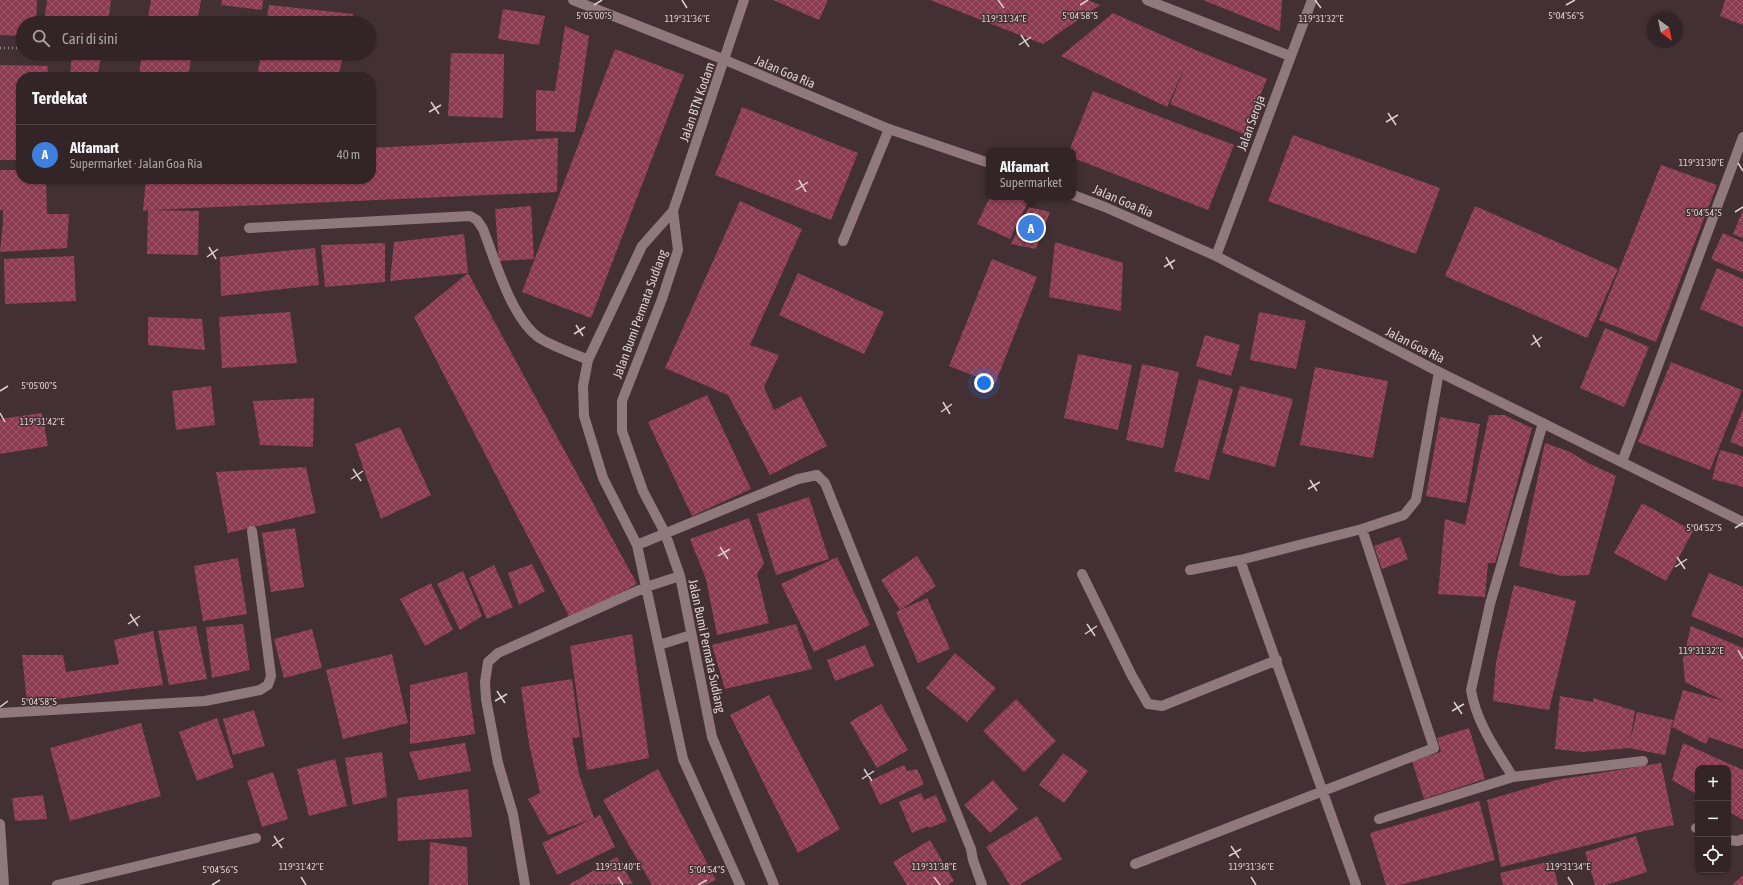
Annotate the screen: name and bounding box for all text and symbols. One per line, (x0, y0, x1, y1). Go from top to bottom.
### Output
text: 5°05'00"S (576, 10, 612, 21)
text: 5°04'58"S (1062, 10, 1098, 21)
text: 5°04'56"S (1548, 10, 1584, 21)
north arrow (1647, 12, 1683, 48)
text: 119°31'36"E (665, 13, 710, 24)
text: 119°31'34"E (982, 13, 1027, 24)
text: 119°31'32"E (1299, 13, 1344, 24)
search box (16, 16, 376, 60)
icon: search (30, 27, 52, 49)
text: Cari di sini (62, 30, 118, 47)
street label: Jalan Goa Ria (753, 53, 817, 91)
street label: Jalan BTN Kodam (676, 60, 718, 144)
text: Terdekat (32, 88, 87, 108)
street label: Jalan Seroja (1234, 93, 1268, 153)
text: Alfamart (70, 139, 119, 156)
text: A (42, 147, 48, 162)
text: 40 m (337, 147, 360, 162)
popup (986, 148, 1076, 200)
text: Supermarket · Jalan Goa Ria (70, 156, 202, 171)
text: 119°31'30"E (1679, 157, 1724, 168)
text: Alfamart (1000, 158, 1049, 175)
text: Supermarket (1000, 175, 1062, 190)
street label: Jalan Goa Ria (1091, 182, 1155, 220)
text: 5°04'54"S (1686, 207, 1722, 218)
pin: A (1018, 213, 1044, 243)
street label: Jalan Bumi Permata Sudiang (610, 247, 670, 381)
street label: Jalan Goa Ria (1383, 324, 1447, 366)
your location (974, 373, 994, 393)
text: 5°05'00"S (21, 380, 57, 391)
text: 119°31'42"E (20, 416, 65, 427)
text: 5°04'52"S (1686, 522, 1722, 533)
street label: Jalan Bumi Permata Sudiang (686, 578, 729, 715)
text: 119°31'32"E (1679, 645, 1724, 656)
text: 5°04'58"S (21, 696, 57, 707)
map controls (1695, 765, 1731, 873)
button: + (1695, 765, 1731, 801)
button: − (1695, 801, 1731, 837)
button: locate (1695, 837, 1731, 873)
text: 119°31'42"E (279, 861, 324, 872)
text: 119°31'40"E (596, 861, 641, 872)
text: 119°31'38"E (912, 861, 957, 872)
text: 119°31'36"E (1229, 861, 1274, 872)
text: 119°31'34"E (1546, 861, 1591, 872)
text: 5°04'56"S (202, 864, 238, 875)
text: 5°04'54"S (689, 864, 725, 875)

